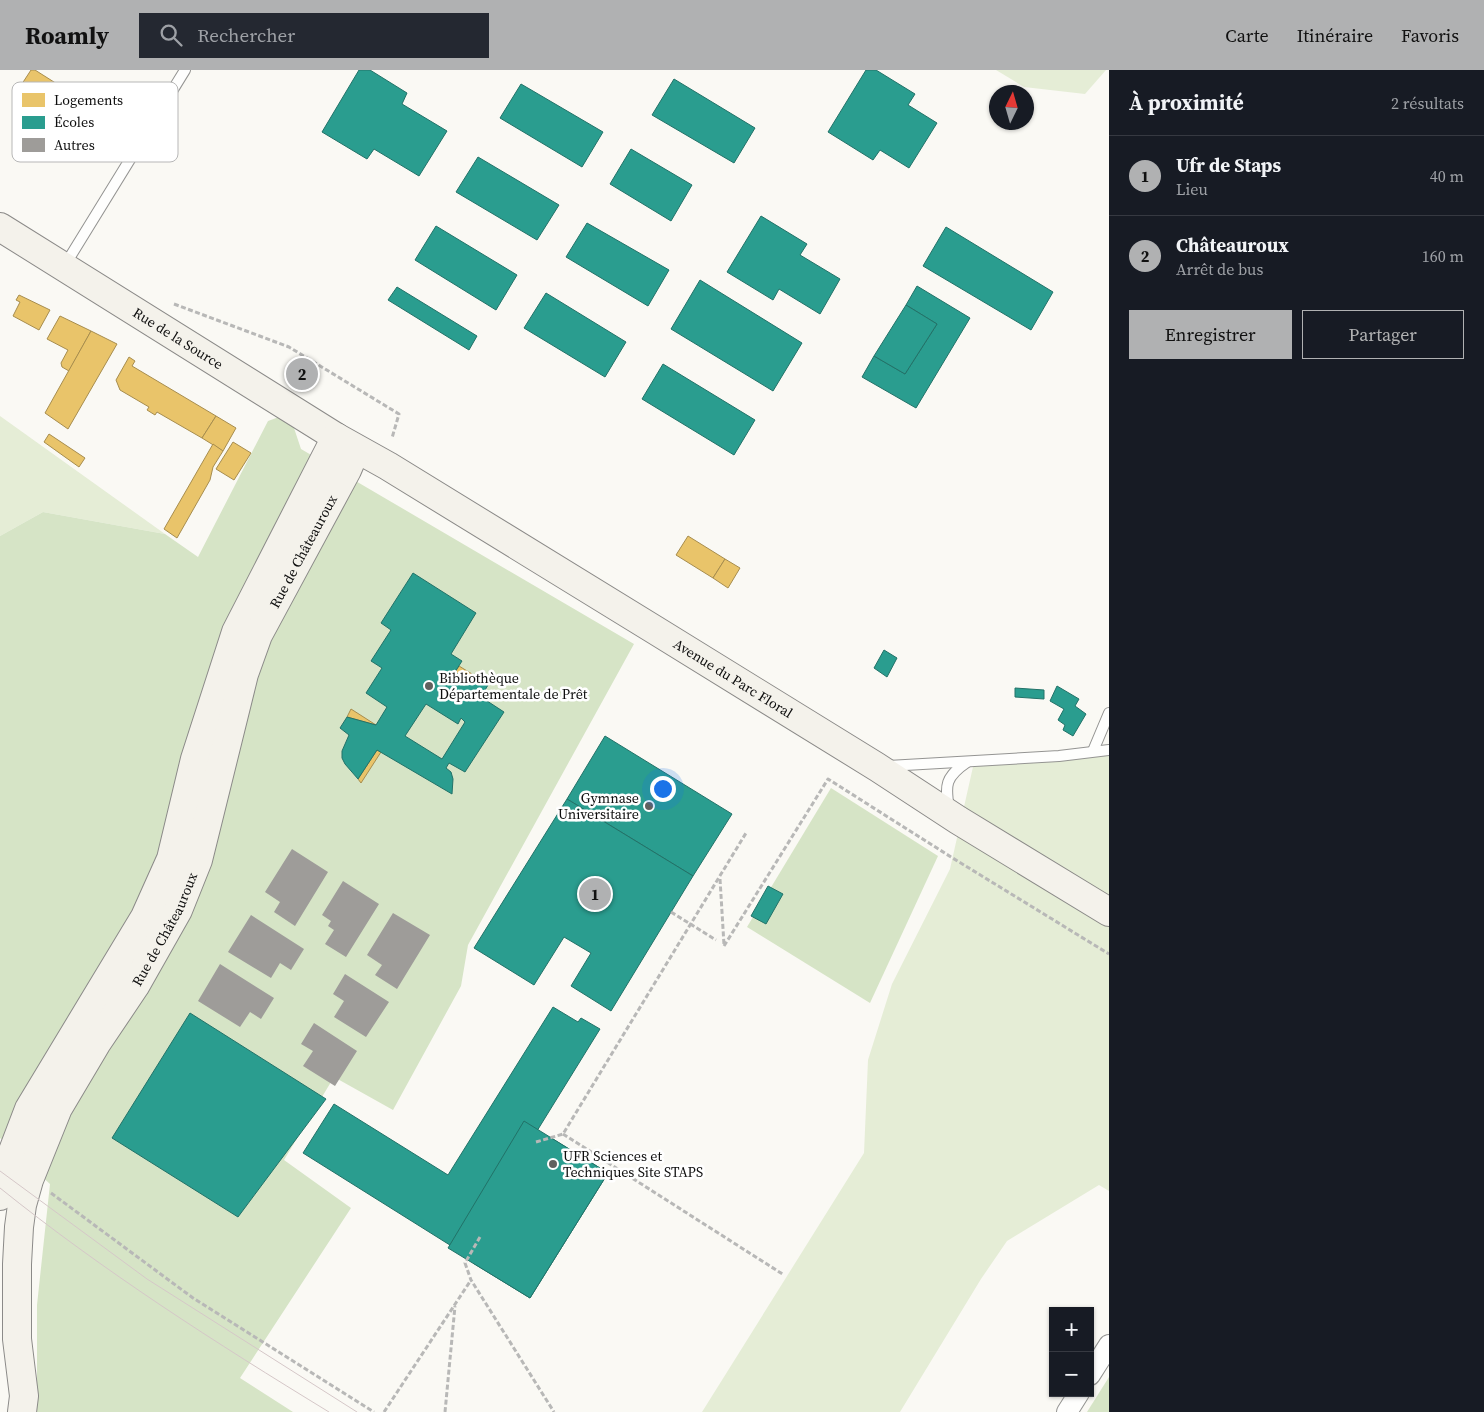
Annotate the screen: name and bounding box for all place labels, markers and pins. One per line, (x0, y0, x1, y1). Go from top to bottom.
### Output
pin: 2 (286, 355, 318, 393)
place label: Bibliothèque Départementale de Prêt (439, 668, 588, 704)
marker: Bibliothèque Départementale de Prêt (423, 680, 435, 692)
place label: Gymnase Universitaire (558, 788, 639, 824)
marker: Gymnase Universitaire (643, 800, 655, 812)
pin: 1 (579, 875, 611, 913)
place label: UFR Sciences et Techniques Site STAPS (563, 1146, 703, 1182)
marker: UFR Sciences et Techniques Site STAPS (547, 1158, 559, 1170)

